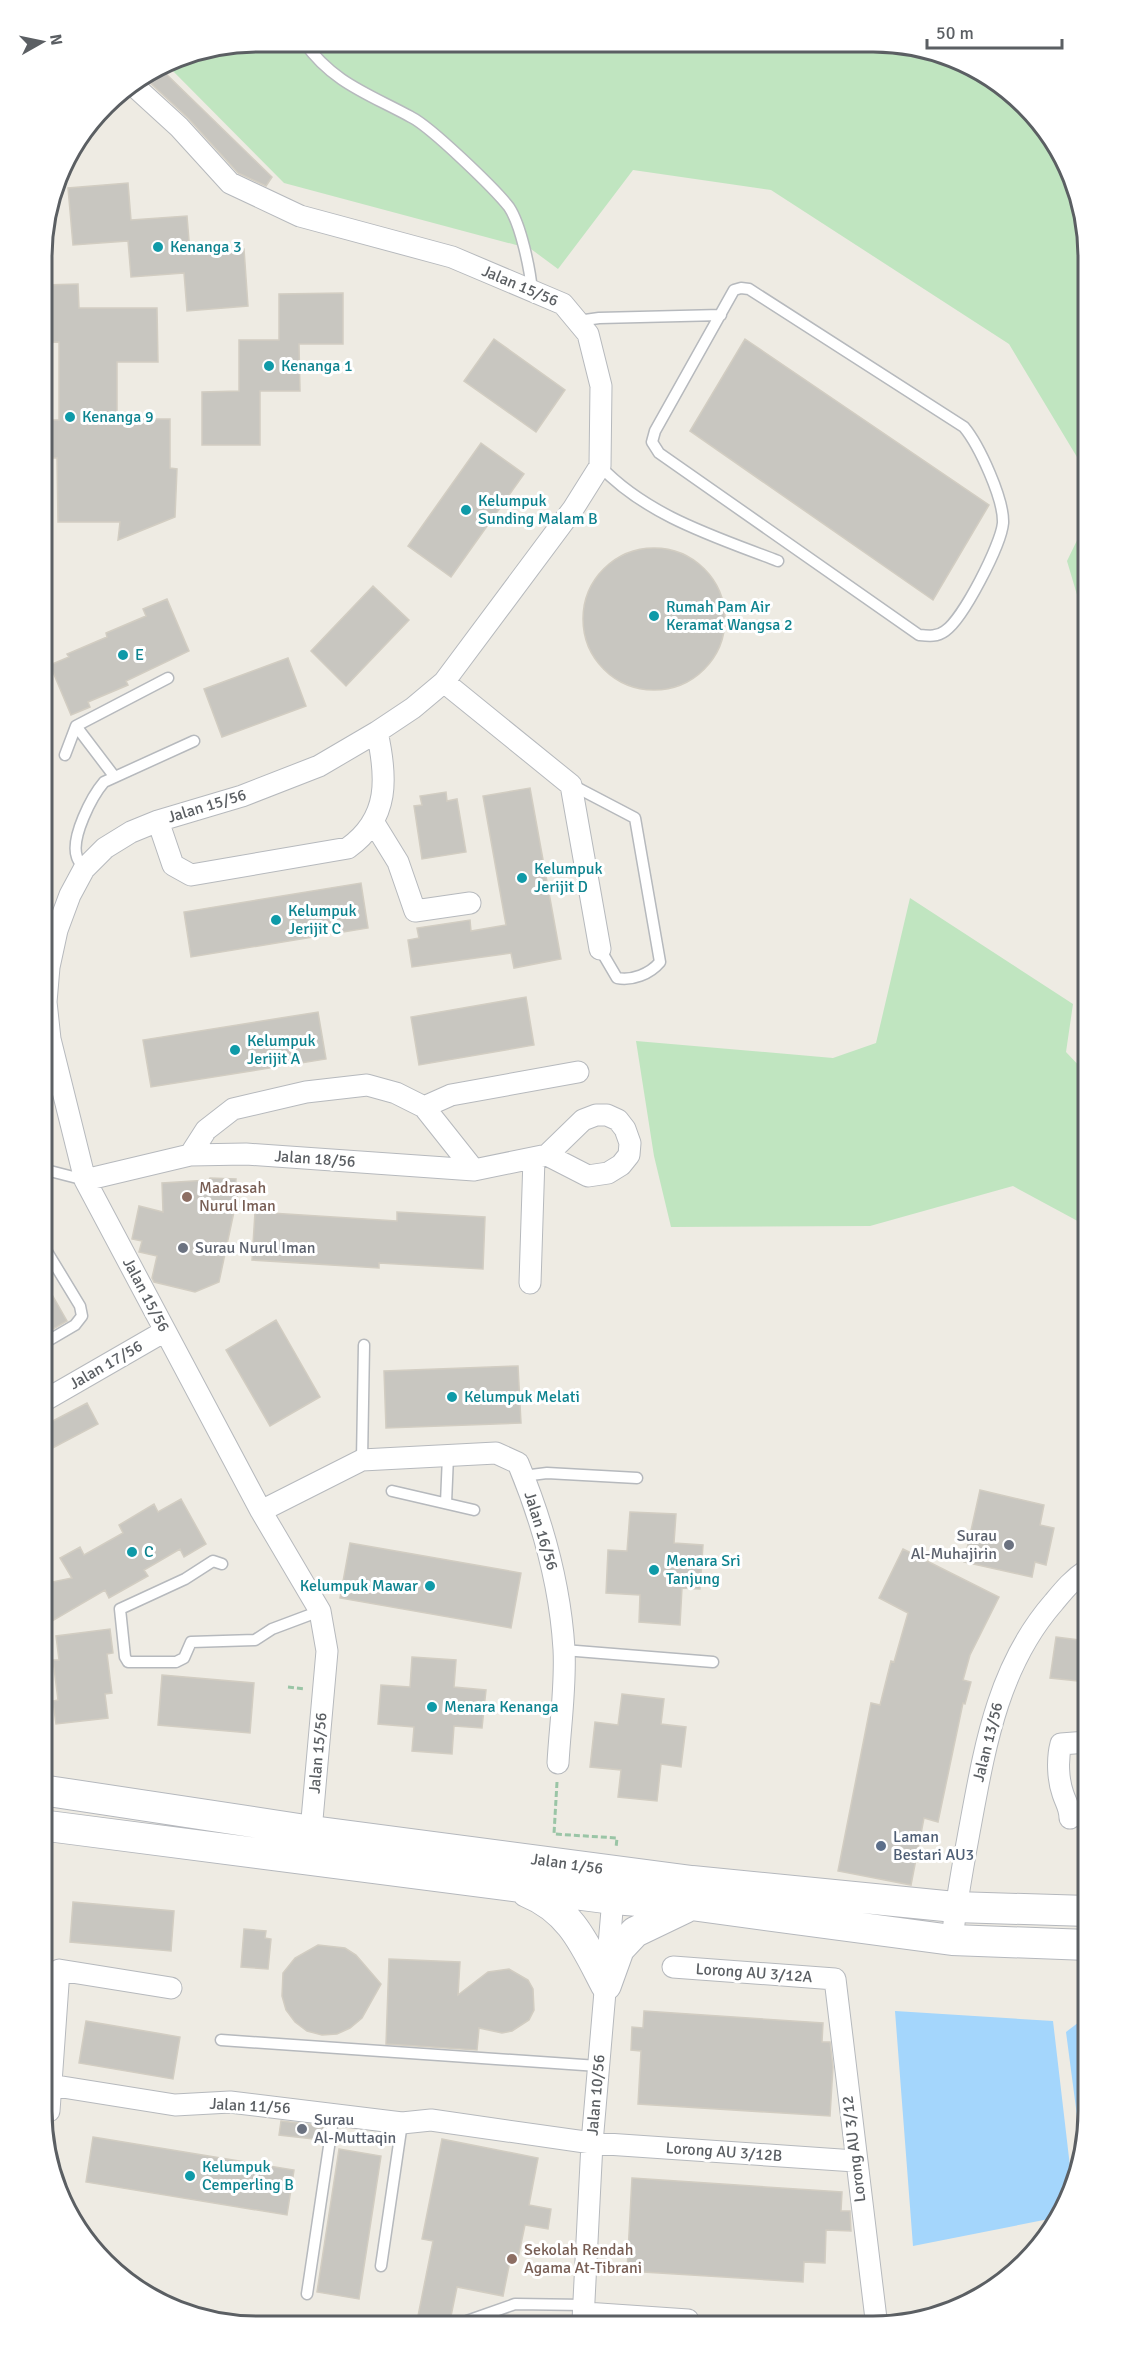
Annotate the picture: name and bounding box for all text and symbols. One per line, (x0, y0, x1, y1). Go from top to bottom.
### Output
north arrow (12, 12, 72, 72)
scale bar (927, 12, 1062, 50)
text: 50 m (936, 22, 974, 44)
text: N (45, 33, 67, 47)
place label: Kenanga 3 (170, 237, 242, 257)
marker: Kenanga 3 (151, 240, 165, 254)
street label: Jalan 15/56 (479, 261, 561, 311)
place label: Kenanga 1 (281, 356, 353, 376)
marker: Kenanga 1 (262, 359, 276, 373)
place label: Kenanga 9 (82, 407, 154, 427)
marker: Kenanga 9 (63, 410, 77, 424)
place label: Kelumpuk Sunding Malam B (478, 491, 598, 529)
marker: Kelumpuk Sunding Malam B (459, 503, 473, 517)
place label: Rumah Pam Air Keramat Wangsa 2 (666, 597, 793, 635)
marker: Rumah Pam Air Keramat Wangsa 2 (647, 609, 661, 623)
place label: E (135, 645, 144, 665)
marker: E (116, 648, 130, 662)
street label: Jalan 15/56 (165, 785, 249, 827)
place label: Kelumpuk Jerijit D (534, 859, 603, 897)
marker: Kelumpuk Jerijit D (515, 871, 529, 885)
place label: Kelumpuk Jerijit C (288, 901, 357, 939)
marker: Kelumpuk Jerijit C (269, 913, 283, 927)
place label: Kelumpuk Jerijit A (247, 1031, 316, 1069)
marker: Kelumpuk Jerijit A (228, 1043, 242, 1057)
street label: Jalan 18/56 (274, 1146, 356, 1172)
place label: Madrasah Nurul Iman (199, 1178, 276, 1216)
marker: Madrasah Nurul Iman (180, 1190, 194, 1204)
place label: Surau Nurul Iman (195, 1238, 316, 1258)
marker: Surau Nurul Iman (176, 1241, 190, 1255)
street label: Jalan 15/56 (118, 1254, 174, 1336)
street label: Jalan 17/56 (66, 1336, 146, 1394)
place label: Kelumpuk Melati (464, 1387, 580, 1407)
marker: Kelumpuk Melati (445, 1390, 459, 1404)
street label: Jalan 16/56 (520, 1489, 562, 1573)
place label: Surau Al-Muhajirin (911, 1526, 997, 1564)
marker: Surau Al-Muhajirin (1002, 1538, 1016, 1552)
place label: C (144, 1542, 154, 1562)
marker: C (125, 1545, 139, 1559)
place label: Menara Sri Tanjung (666, 1551, 741, 1589)
marker: Menara Sri Tanjung (647, 1563, 661, 1577)
place label: Kelumpuk Mawar (300, 1576, 418, 1596)
marker: Kelumpuk Mawar (423, 1579, 437, 1593)
place label: Menara Kenanga (444, 1697, 559, 1717)
marker: Menara Kenanga (425, 1700, 439, 1714)
street label: Jalan 13/56 (968, 1700, 1008, 1784)
street label: Jalan 15/56 (304, 1712, 332, 1794)
place label: Laman Bestari AU3 (893, 1827, 974, 1865)
marker: Laman Bestari AU3 (874, 1839, 888, 1853)
street label: Jalan 1/56 (530, 1849, 604, 1879)
street label: Lorong AU 3/12A (695, 1959, 813, 1987)
street label: Jalan 10/56 (582, 2054, 610, 2136)
street label: Jalan 11/56 (209, 2094, 291, 2118)
street label: Lorong AU 3/12 (838, 2095, 870, 2203)
place label: Surau Al-Muttaqin (314, 2110, 396, 2148)
marker: Surau Al-Muttaqin (295, 2122, 309, 2136)
street label: Lorong AU 3/12B (665, 2138, 783, 2166)
place label: Kelumpuk Cemperling B (202, 2157, 294, 2195)
marker: Kelumpuk Cemperling B (183, 2169, 197, 2183)
place label: Sekolah Rendah Agama At-Tibrani (524, 2240, 642, 2278)
marker: Sekolah Rendah Agama At-Tibrani (505, 2252, 519, 2266)

